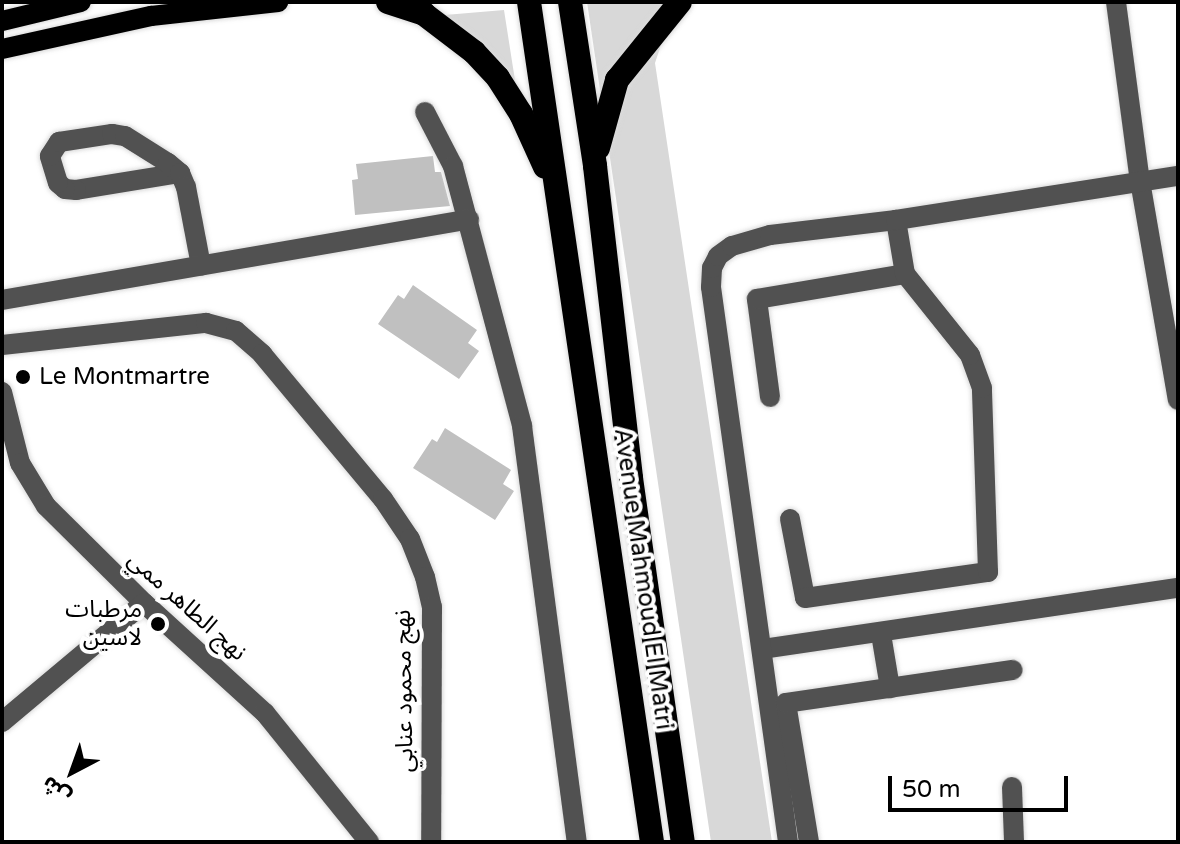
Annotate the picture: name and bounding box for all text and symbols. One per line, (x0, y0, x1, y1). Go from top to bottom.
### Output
place label: Le Montmartre (39, 363, 210, 391)
marker: Le Montmartre (14, 368, 32, 386)
street label: Avenue Mahmoud El Matri (608, 426, 678, 732)
street label: نهج الطاهر ممي (122, 545, 252, 667)
place label: مرطبات لاسين (65, 596, 142, 652)
street label: نهج محمود عنابي (388, 609, 420, 773)
marker: مرطبات لاسين (149, 615, 167, 633)
north arrow (32, 732, 112, 812)
scale bar (892, 760, 1072, 810)
text: ش (36, 770, 76, 810)
text: 50 m (902, 775, 960, 804)

